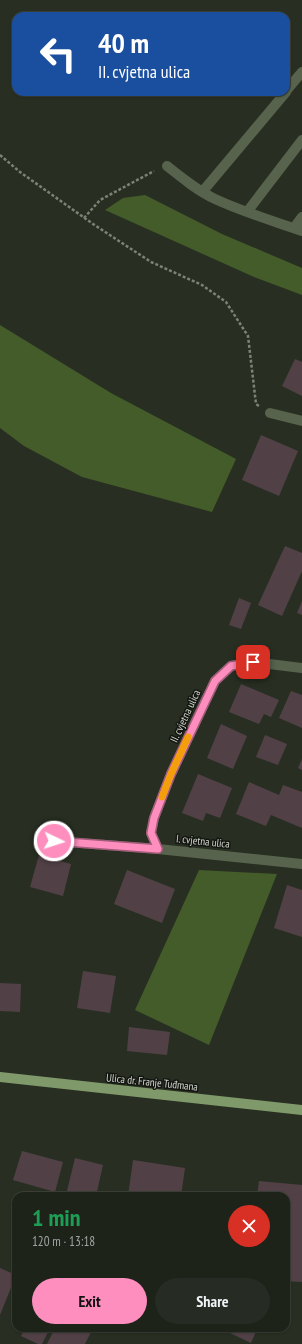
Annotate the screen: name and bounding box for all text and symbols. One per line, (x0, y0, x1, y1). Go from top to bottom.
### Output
text: 40 m (98, 24, 149, 61)
icon: left (32, 28, 84, 80)
text: II. cvjetna ulica (98, 60, 190, 83)
pin (236, 645, 270, 679)
icon: arrive (242, 651, 264, 673)
street label: II. cvjetna ulica (167, 687, 203, 745)
position arrow (33, 820, 75, 862)
street label: I. cvjetna ulica (175, 831, 231, 851)
street label: Ulica dr. Franje Tuđmana (105, 1070, 199, 1094)
text: 1 min (32, 1202, 80, 1233)
button: close (228, 1205, 270, 1247)
text: 120 m · 13:18 (32, 1233, 95, 1250)
button: Exit (32, 1278, 147, 1324)
button: Share (155, 1278, 270, 1324)

